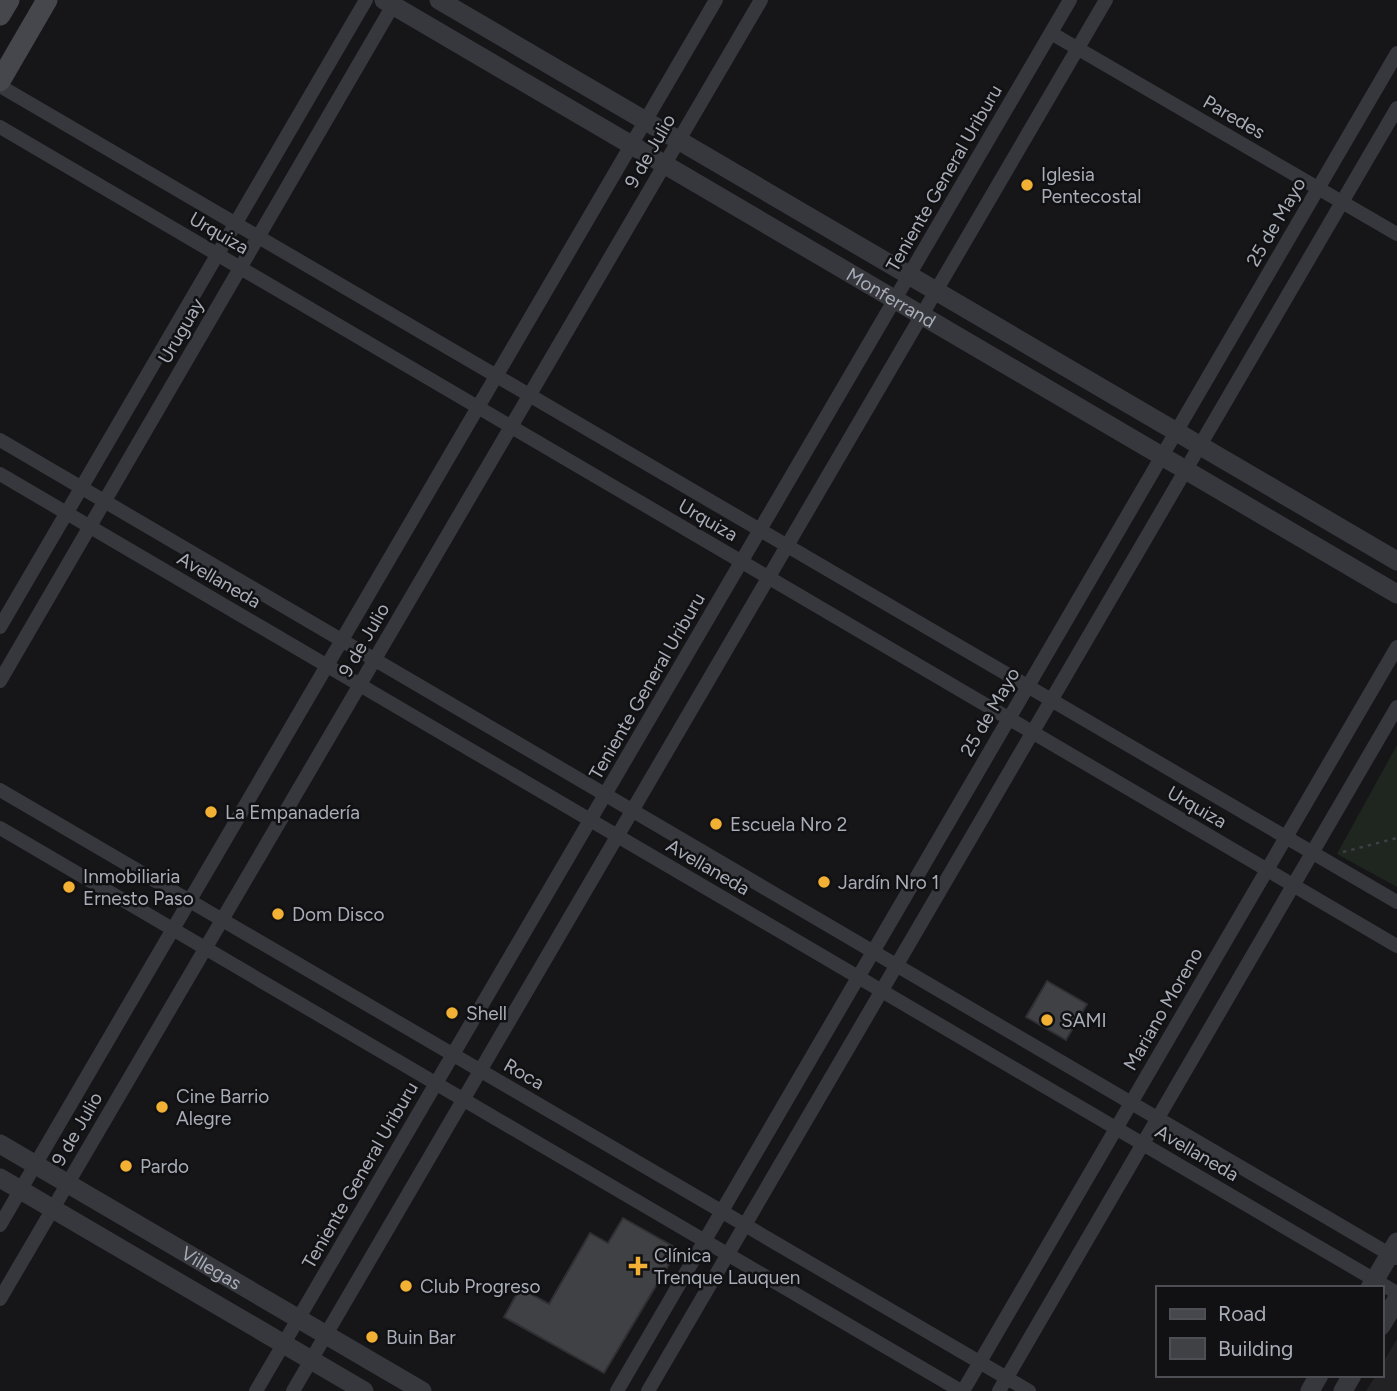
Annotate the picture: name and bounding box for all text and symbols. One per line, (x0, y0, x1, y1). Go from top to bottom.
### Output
street label: Teniente General Uriburu (881, 81, 1007, 275)
street label: Paredes (1199, 90, 1269, 144)
street label: 9 de Julio (620, 110, 680, 192)
place label: Iglesia Pentecostal (1041, 163, 1141, 208)
street label: 25 de Mayo (1241, 173, 1311, 271)
marker: Iglesia Pentecostal (1019, 177, 1035, 193)
street label: Urquiza (185, 207, 253, 259)
street label: Monferrand (843, 262, 940, 332)
street label: Uruguay (153, 294, 209, 368)
street label: Urquiza (674, 494, 742, 546)
street label: Avellaneda (173, 547, 265, 613)
street label: Teniente General Uriburu (584, 589, 710, 783)
street label: 9 de Julio (334, 599, 394, 681)
street label: 25 de Mayo (955, 663, 1025, 761)
street label: Urquiza (1163, 781, 1231, 833)
place label: La Empanadería (225, 801, 360, 824)
marker: La Empanadería (203, 804, 219, 820)
place label: Escuela Nro 2 (730, 813, 847, 836)
marker: Escuela Nro 2 (708, 816, 724, 832)
street label: Avellaneda (662, 834, 754, 900)
place label: Inmobiliaria Ernesto Paso (83, 865, 194, 910)
place label: Jardín Nro 1 (838, 871, 939, 894)
marker: Jardín Nro 1 (816, 874, 832, 890)
marker: Inmobiliaria Ernesto Paso (61, 879, 77, 895)
place label: Dom Disco (292, 903, 385, 926)
marker: Dom Disco (270, 906, 286, 922)
street label: Mariano Moreno (1119, 943, 1207, 1075)
place label: Shell (466, 1002, 507, 1025)
marker: Shell (444, 1005, 460, 1021)
place label: SAMI (1061, 1009, 1107, 1032)
marker: SAMI (1039, 1012, 1055, 1028)
street label: Roca (500, 1053, 548, 1095)
street label: Teniente General Uriburu (297, 1078, 423, 1272)
place label: Cine Barrio Alegre (176, 1085, 269, 1130)
street label: 9 de Julio (47, 1088, 107, 1170)
marker: Cine Barrio Alegre (154, 1099, 170, 1115)
street label: Avellaneda (1151, 1120, 1243, 1186)
place label: Pardo (140, 1155, 189, 1178)
marker: Pardo (118, 1158, 134, 1174)
street label: Villegas (177, 1241, 246, 1294)
place label: Clínica Trenque Lauquen (654, 1244, 800, 1289)
marker: Clínica Trenque Lauquen (628, 1256, 648, 1276)
place label: Club Progreso (420, 1275, 541, 1298)
marker: Club Progreso (398, 1278, 414, 1294)
legend (1156, 1286, 1383, 1377)
text: Road (1218, 1301, 1266, 1326)
place label: Buin Bar (386, 1326, 456, 1349)
marker: Buin Bar (364, 1329, 380, 1345)
text: Building (1218, 1336, 1293, 1361)

